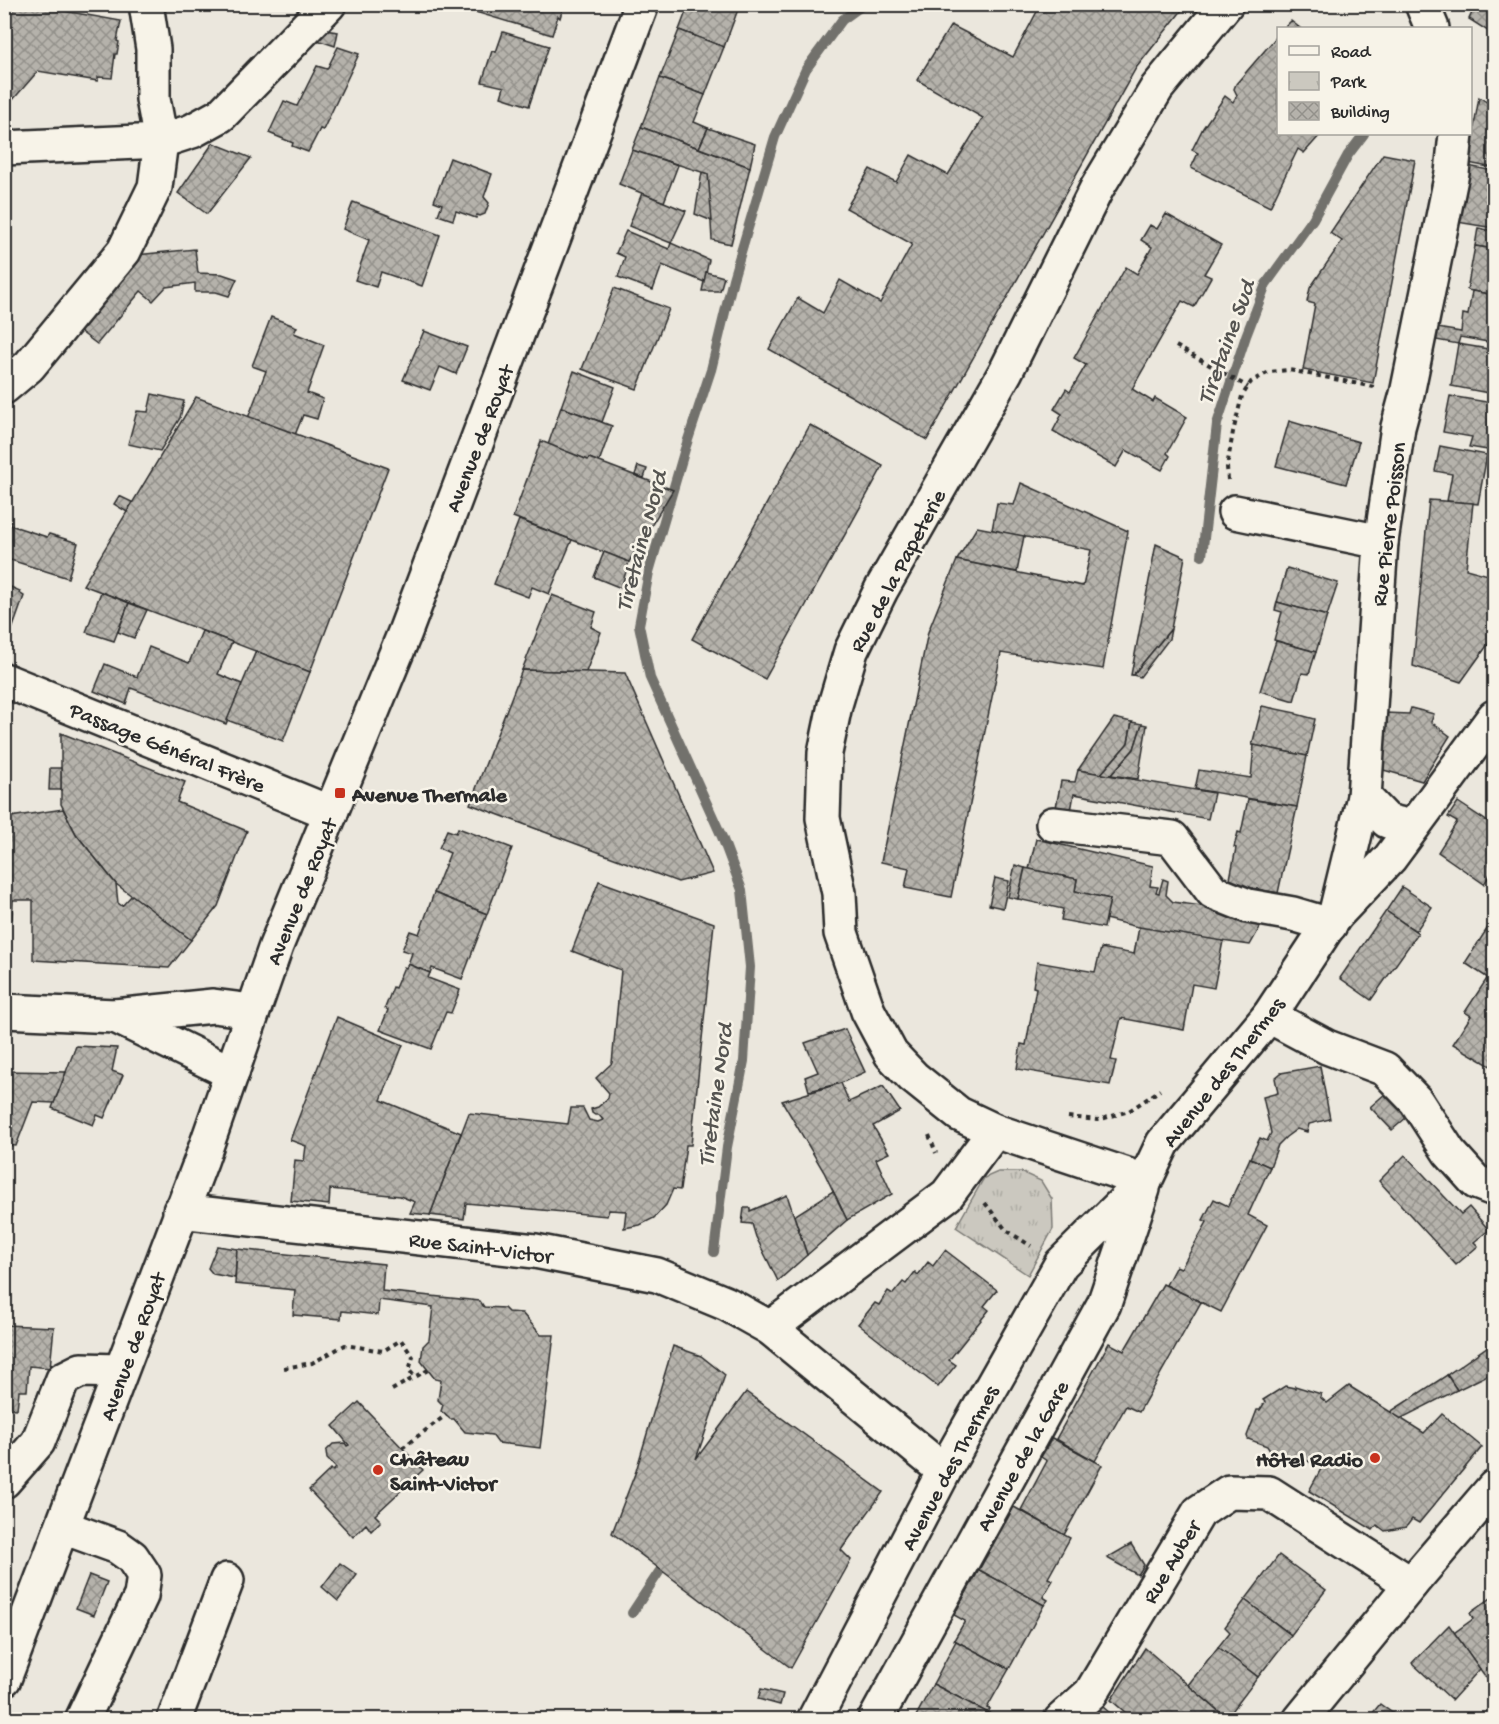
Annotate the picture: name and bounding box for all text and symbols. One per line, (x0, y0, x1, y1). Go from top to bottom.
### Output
legend (1277, 27, 1472, 135)
text: Road (1331, 43, 1372, 64)
text: Park (1330, 73, 1367, 94)
text: Building (1330, 103, 1390, 124)
water label: Tiretaine Sud (1193, 275, 1265, 409)
street label: Avenue de Royat (442, 360, 523, 517)
street label: Rue Pierre Poisson (1368, 440, 1414, 608)
water label: Tiretaine Nord (611, 466, 677, 615)
street label: Rue de la Papeterie (846, 485, 954, 658)
street label: Passage Général Frère (64, 698, 269, 801)
place label: Avenue Thermale (351, 784, 507, 810)
marker: Avenue Thermale (333, 786, 347, 800)
street label: Avenue de Royat (262, 814, 346, 970)
street label: Avenue des Thermes (1158, 992, 1292, 1154)
water label: Tiretaine Nord (693, 1019, 742, 1169)
street label: Rue Saint-Victor (407, 1228, 556, 1272)
street label: Avenue de Royat (96, 1268, 174, 1425)
street label: Avenue de la Gare (972, 1376, 1077, 1537)
street label: Avenue des Thermes (897, 1381, 1006, 1556)
place label: Château Saint-Victor (389, 1448, 498, 1499)
place label: Hôtel Radio (1256, 1449, 1364, 1475)
marker: Hôtel Radio (1368, 1451, 1382, 1465)
marker: Château Saint-Victor (371, 1463, 385, 1477)
street label: Rue Auber (1138, 1515, 1210, 1609)

